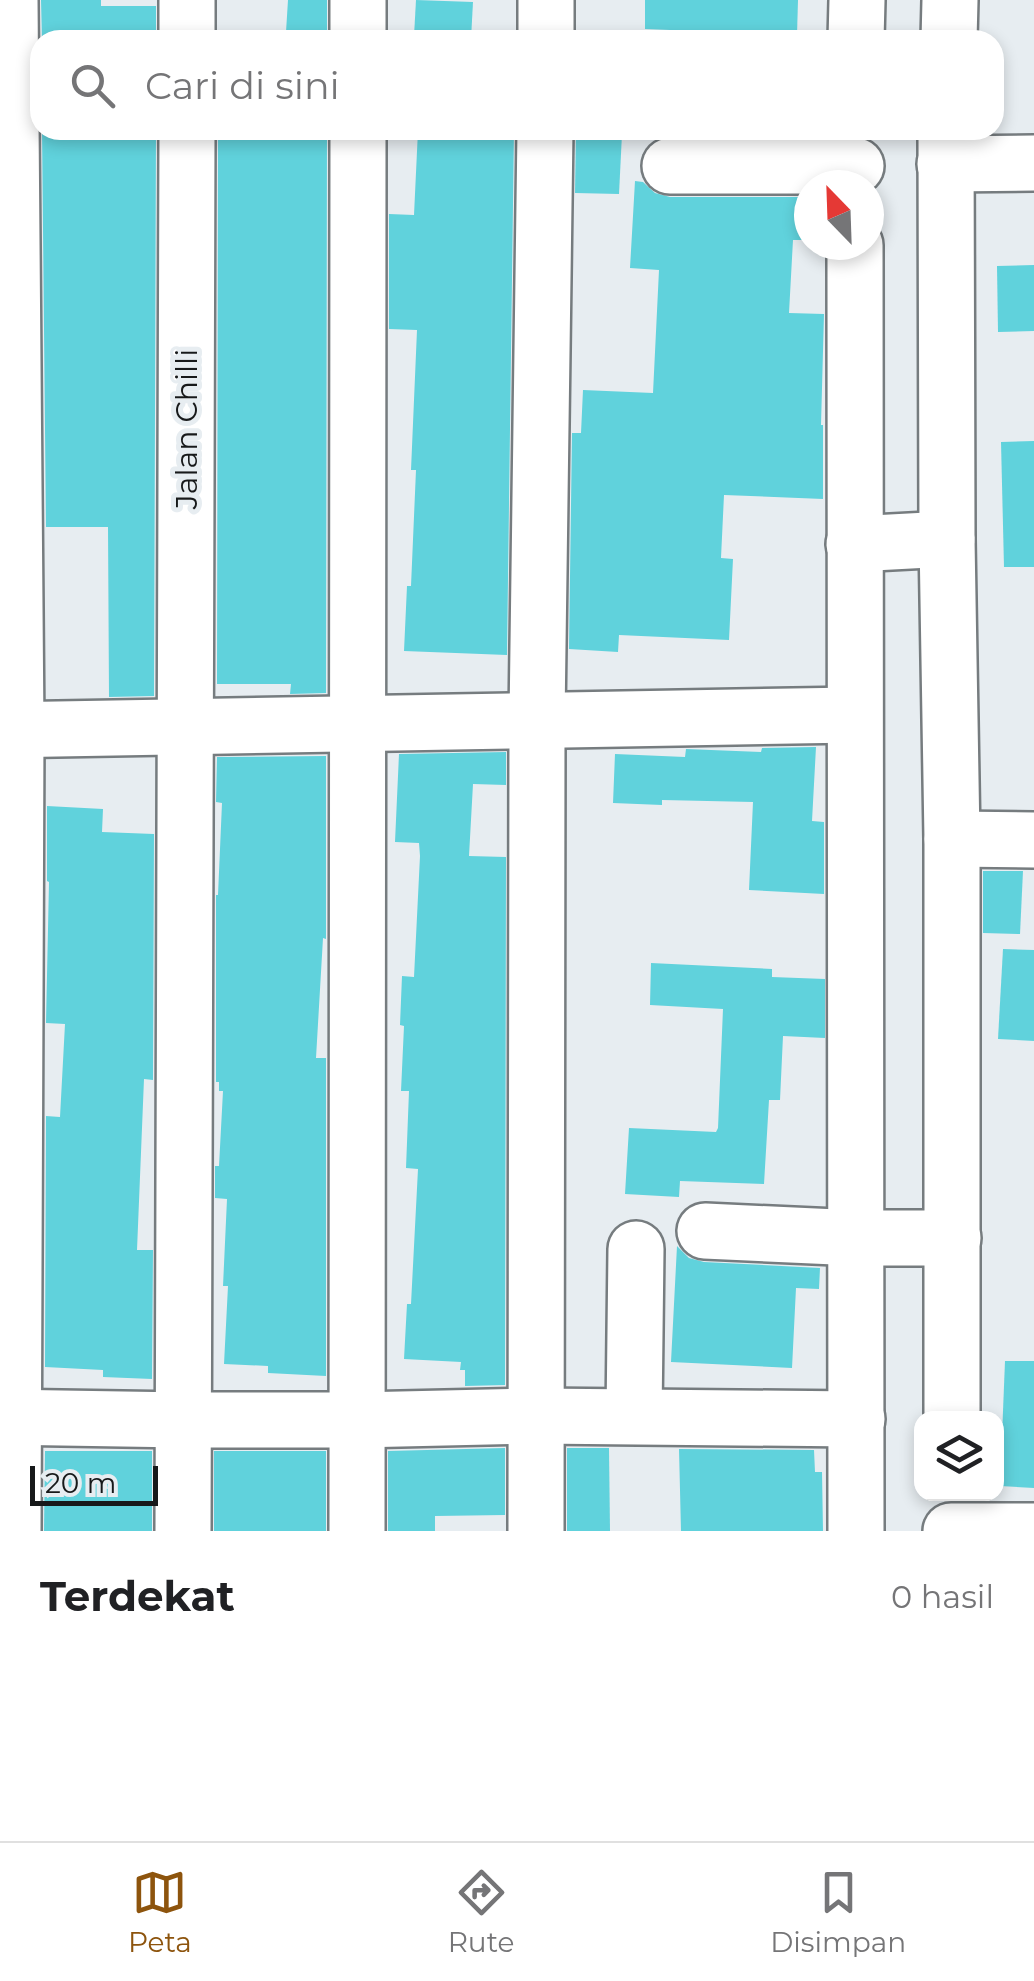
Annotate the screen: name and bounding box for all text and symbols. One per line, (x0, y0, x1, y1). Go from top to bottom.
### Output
search box (30, 30, 1004, 140)
icon: search (65, 58, 120, 113)
text: Cari di sini (145, 62, 340, 109)
north arrow (794, 170, 884, 260)
street label: Jalan Chilli (168, 349, 205, 510)
map controls (914, 1411, 1004, 1501)
button: layers (914, 1411, 1004, 1501)
scale bar (30, 1461, 158, 1506)
text: 20 m (45, 1466, 116, 1500)
text: Terdekat (40, 1570, 235, 1622)
text: 0 hasil (891, 1577, 994, 1616)
tab: Peta (128, 1865, 192, 1959)
tab: Rute (448, 1865, 514, 1959)
tab: Disimpan (770, 1865, 906, 1959)

